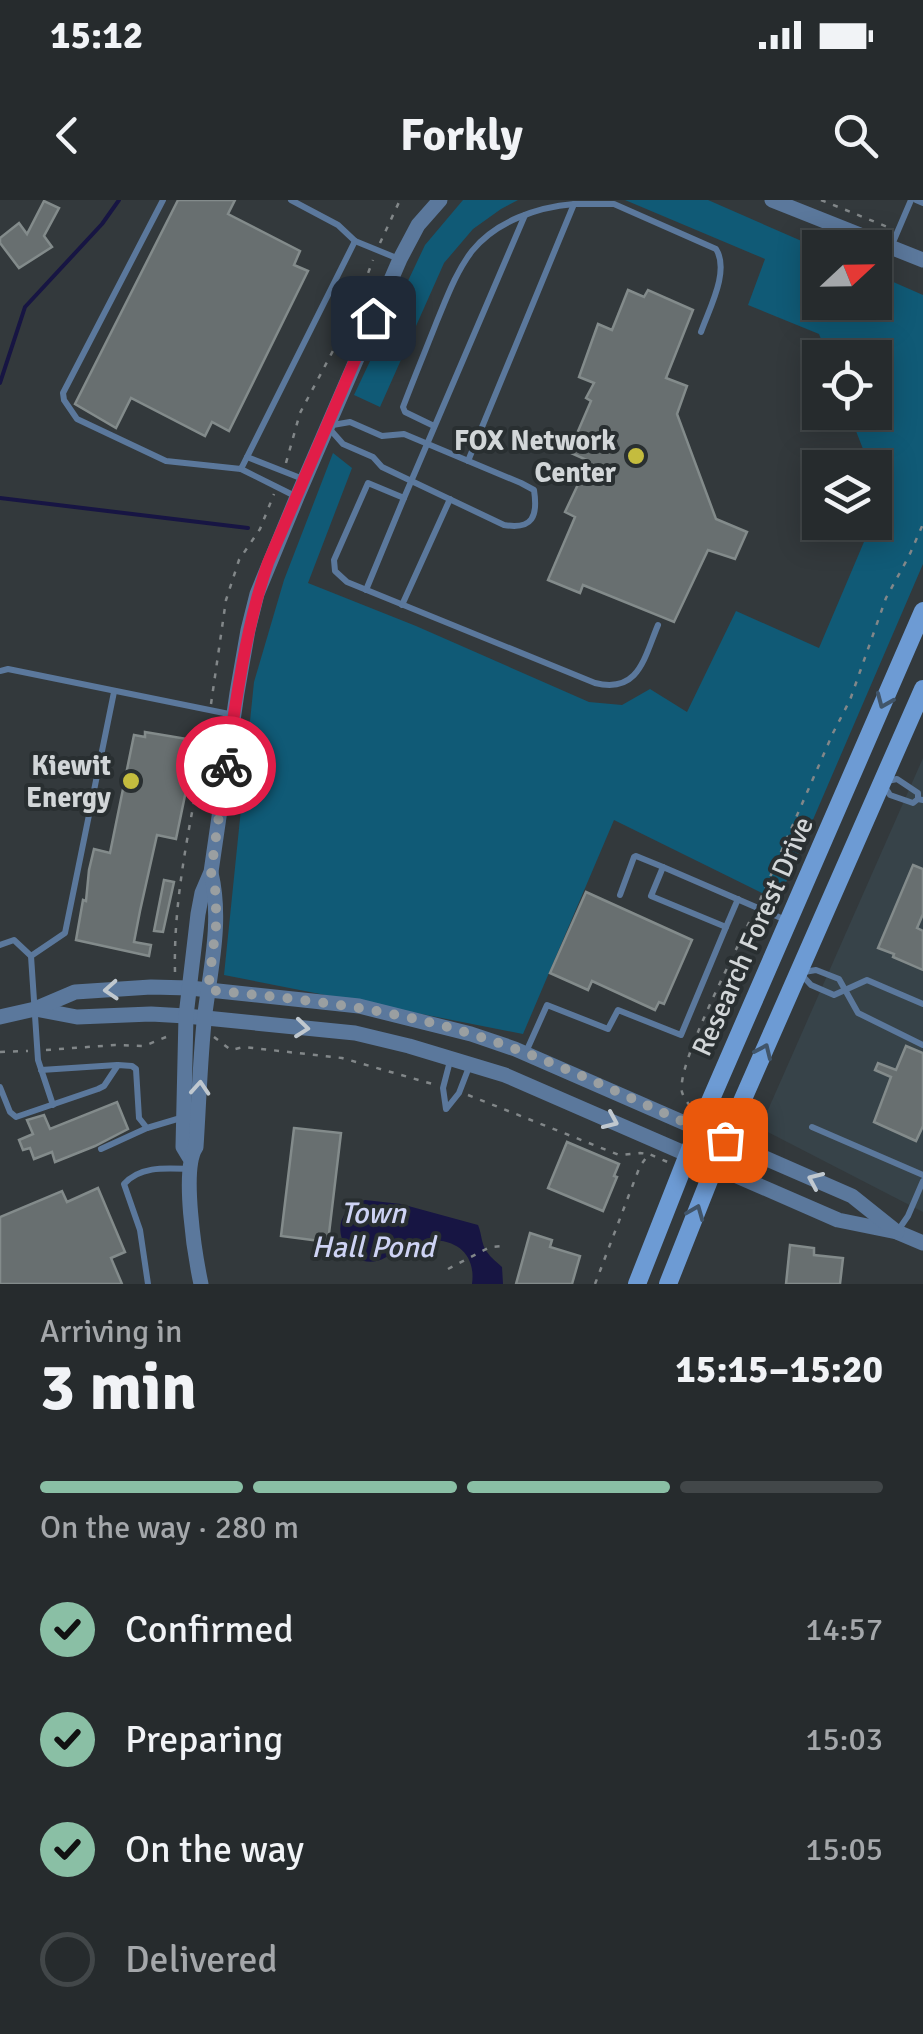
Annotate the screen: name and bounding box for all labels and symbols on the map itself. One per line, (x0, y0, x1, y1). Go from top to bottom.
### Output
north arrow (802, 230, 892, 320)
pin (331, 276, 416, 361)
place label: FOX Network Center (454, 424, 617, 490)
marker: FOX Network Center (625, 445, 647, 467)
one-way arrow (876, 691, 896, 709)
courier (176, 716, 276, 816)
place label: Kiewit Energy (26, 749, 112, 815)
marker: Kiewit Energy (120, 770, 142, 792)
street label: Research Forest Drive (685, 812, 821, 1061)
one-way arrow (102, 978, 118, 1000)
one-way arrow (294, 1017, 310, 1038)
one-way arrow (752, 1043, 772, 1061)
one-way arrow (189, 1080, 211, 1096)
pin (683, 1098, 768, 1183)
one-way arrow (601, 1109, 619, 1129)
one-way arrow (807, 1172, 825, 1192)
water label: Town Hall Pond (311, 1195, 438, 1266)
one-way arrow (685, 1204, 705, 1222)

